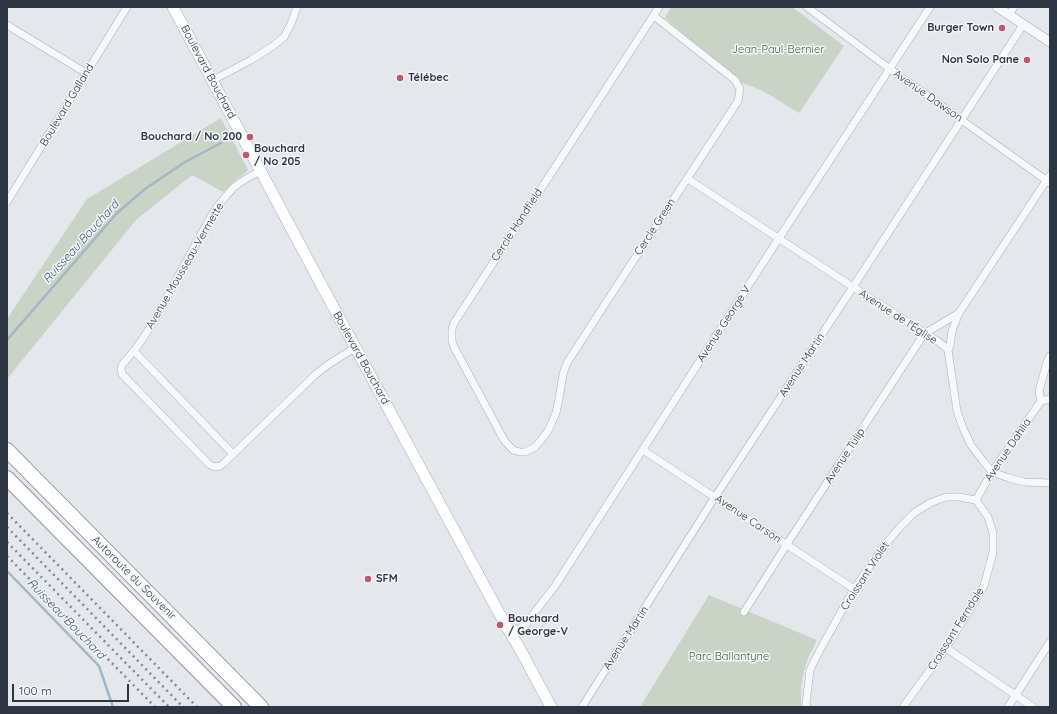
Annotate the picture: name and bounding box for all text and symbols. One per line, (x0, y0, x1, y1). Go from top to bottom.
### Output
place label: Burger Town (927, 21, 994, 35)
street label: Boulevard Bouchard (178, 23, 238, 121)
marker: Burger Town (997, 23, 1007, 33)
park label: Jean-Paul-Bernier (732, 43, 824, 57)
place label: Non Solo Pane (942, 53, 1019, 67)
marker: Non Solo Pane (1022, 55, 1032, 65)
street label: Boulevard Galland (37, 61, 97, 149)
street label: Avenue Dawson (891, 67, 965, 125)
place label: Télébec (408, 71, 449, 85)
marker: Télébec (395, 73, 405, 83)
place label: Bouchard / No 200 (141, 130, 242, 144)
marker: Bouchard / No 200 (245, 132, 255, 142)
place label: Bouchard / No 205 (254, 142, 305, 168)
marker: Bouchard / No 205 (241, 150, 251, 160)
street label: Cercle Handfield (489, 186, 545, 264)
street label: Cercle Green (632, 196, 678, 258)
water label: Ruisseau Bouchard (40, 198, 122, 286)
street label: Avenue Mousseau-Vermette (143, 200, 227, 332)
street label: Avenue George V (694, 283, 754, 365)
street label: Avenue de l'Église (856, 287, 940, 347)
street label: Boulevard Bouchard (330, 309, 392, 407)
street label: Avenue Martin (777, 331, 827, 399)
street label: Avenue Dahlia (982, 416, 1034, 484)
street label: Avenue Tulip (822, 426, 868, 486)
street label: Avenue Carson (712, 492, 784, 546)
street label: Autoroute du Souvenir (89, 533, 179, 623)
street label: Croissant Violet (838, 539, 892, 613)
place label: SFM (376, 572, 398, 586)
marker: SFM (363, 574, 373, 584)
water label: Ruisseau Bouchard (24, 576, 108, 662)
street label: Croissant Ferndale (925, 585, 987, 673)
street label: Avenue Martin (601, 604, 651, 672)
place label: Bouchard / George-V (508, 612, 568, 638)
marker: Bouchard / George-V (495, 620, 505, 630)
park label: Parc Ballantyne (689, 650, 769, 664)
scale bar (14, 676, 131, 702)
text: 100 m (19, 683, 52, 698)

